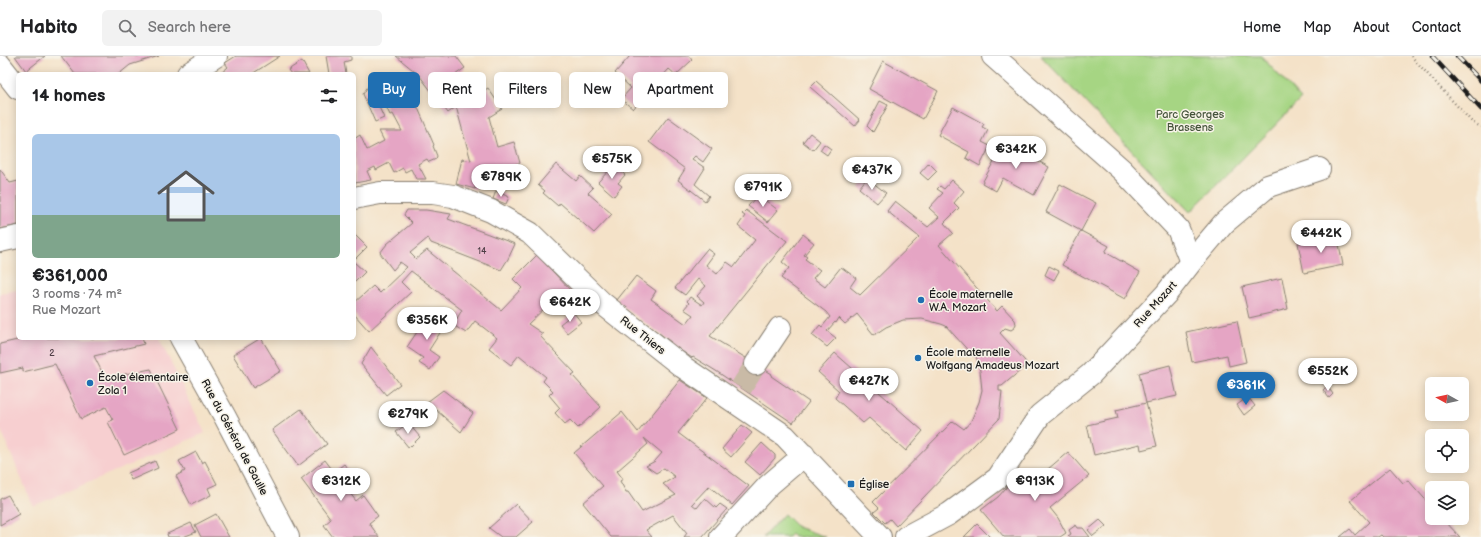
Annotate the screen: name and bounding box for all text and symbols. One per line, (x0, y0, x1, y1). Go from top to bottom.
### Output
search box (102, 10, 382, 46)
text: Habito (20, 16, 78, 39)
icon: search (116, 17, 138, 39)
text: Search here (148, 18, 231, 37)
text: Home (1243, 19, 1281, 36)
text: Map (1303, 19, 1331, 36)
text: About (1353, 19, 1390, 36)
text: Contact (1412, 19, 1461, 36)
chip: Buy (368, 72, 420, 108)
chip: Rent (428, 72, 486, 108)
chip: Filters (494, 72, 561, 108)
chip: New (569, 72, 625, 108)
chip: Apartment (633, 72, 728, 108)
icon: filters (318, 85, 340, 107)
text: 14 homes (32, 86, 105, 106)
park label: Parc Georges Brassens (1156, 108, 1225, 134)
pin: €342K (988, 136, 1044, 170)
text: €342K (995, 141, 1037, 157)
pin: €575K (584, 146, 640, 180)
text: €575K (592, 151, 632, 167)
pin: €437K (844, 157, 900, 191)
icon: home (150, 160, 222, 232)
text: €437K (851, 162, 893, 178)
pin: €789K (473, 164, 529, 198)
text: €789K (480, 169, 522, 185)
pin: €791K (735, 174, 791, 208)
text: €791K (744, 179, 782, 195)
pin: €442K (1293, 220, 1349, 254)
text: €442K (1300, 225, 1342, 241)
house number: 14 (478, 246, 487, 257)
text: €361,000 (32, 266, 108, 286)
street label: Rue Mozart (1131, 278, 1180, 330)
text: 3 rooms · 74 m² (32, 286, 122, 302)
place label: École maternelle W.A. Mozart (929, 287, 1013, 314)
pin: €642K (542, 289, 598, 323)
text: €642K (549, 294, 591, 310)
marker: École maternelle W.A. Mozart (916, 295, 926, 305)
text: Rue Mozart (32, 302, 100, 318)
pin: €356K (399, 307, 455, 341)
text: €356K (406, 312, 448, 328)
street label: Rue Thiers (617, 314, 668, 357)
place label: École maternelle Wolfgang Amadeus Mozart (926, 345, 1060, 372)
house number: 2 (49, 348, 55, 359)
marker: École maternelle Wolfgang Amadeus Mozart (913, 353, 923, 363)
pin: €552K (1300, 358, 1356, 392)
text: €552K (1307, 363, 1349, 379)
pin: €427K (841, 368, 897, 402)
place label: École élementaire Zola 1 (97, 370, 189, 397)
pin: €361K (1218, 372, 1274, 406)
text: €427K (849, 373, 889, 389)
street label: Rue du Général de Gaulle (198, 377, 271, 498)
text: €361K (1226, 377, 1266, 393)
north arrow (1425, 377, 1469, 421)
map controls (1425, 377, 1469, 525)
marker: École élementaire Zola 1 (85, 378, 95, 388)
pin: €279K (380, 401, 436, 435)
text: €279K (388, 406, 428, 422)
button: locate (1425, 429, 1469, 473)
pin: €312K (313, 468, 369, 502)
pin: €913K (1007, 468, 1063, 502)
text: €312K (321, 473, 361, 489)
text: €913K (1015, 473, 1055, 489)
place label: Église (859, 477, 890, 491)
marker: Église (846, 479, 856, 489)
button: layers (1425, 481, 1469, 525)

